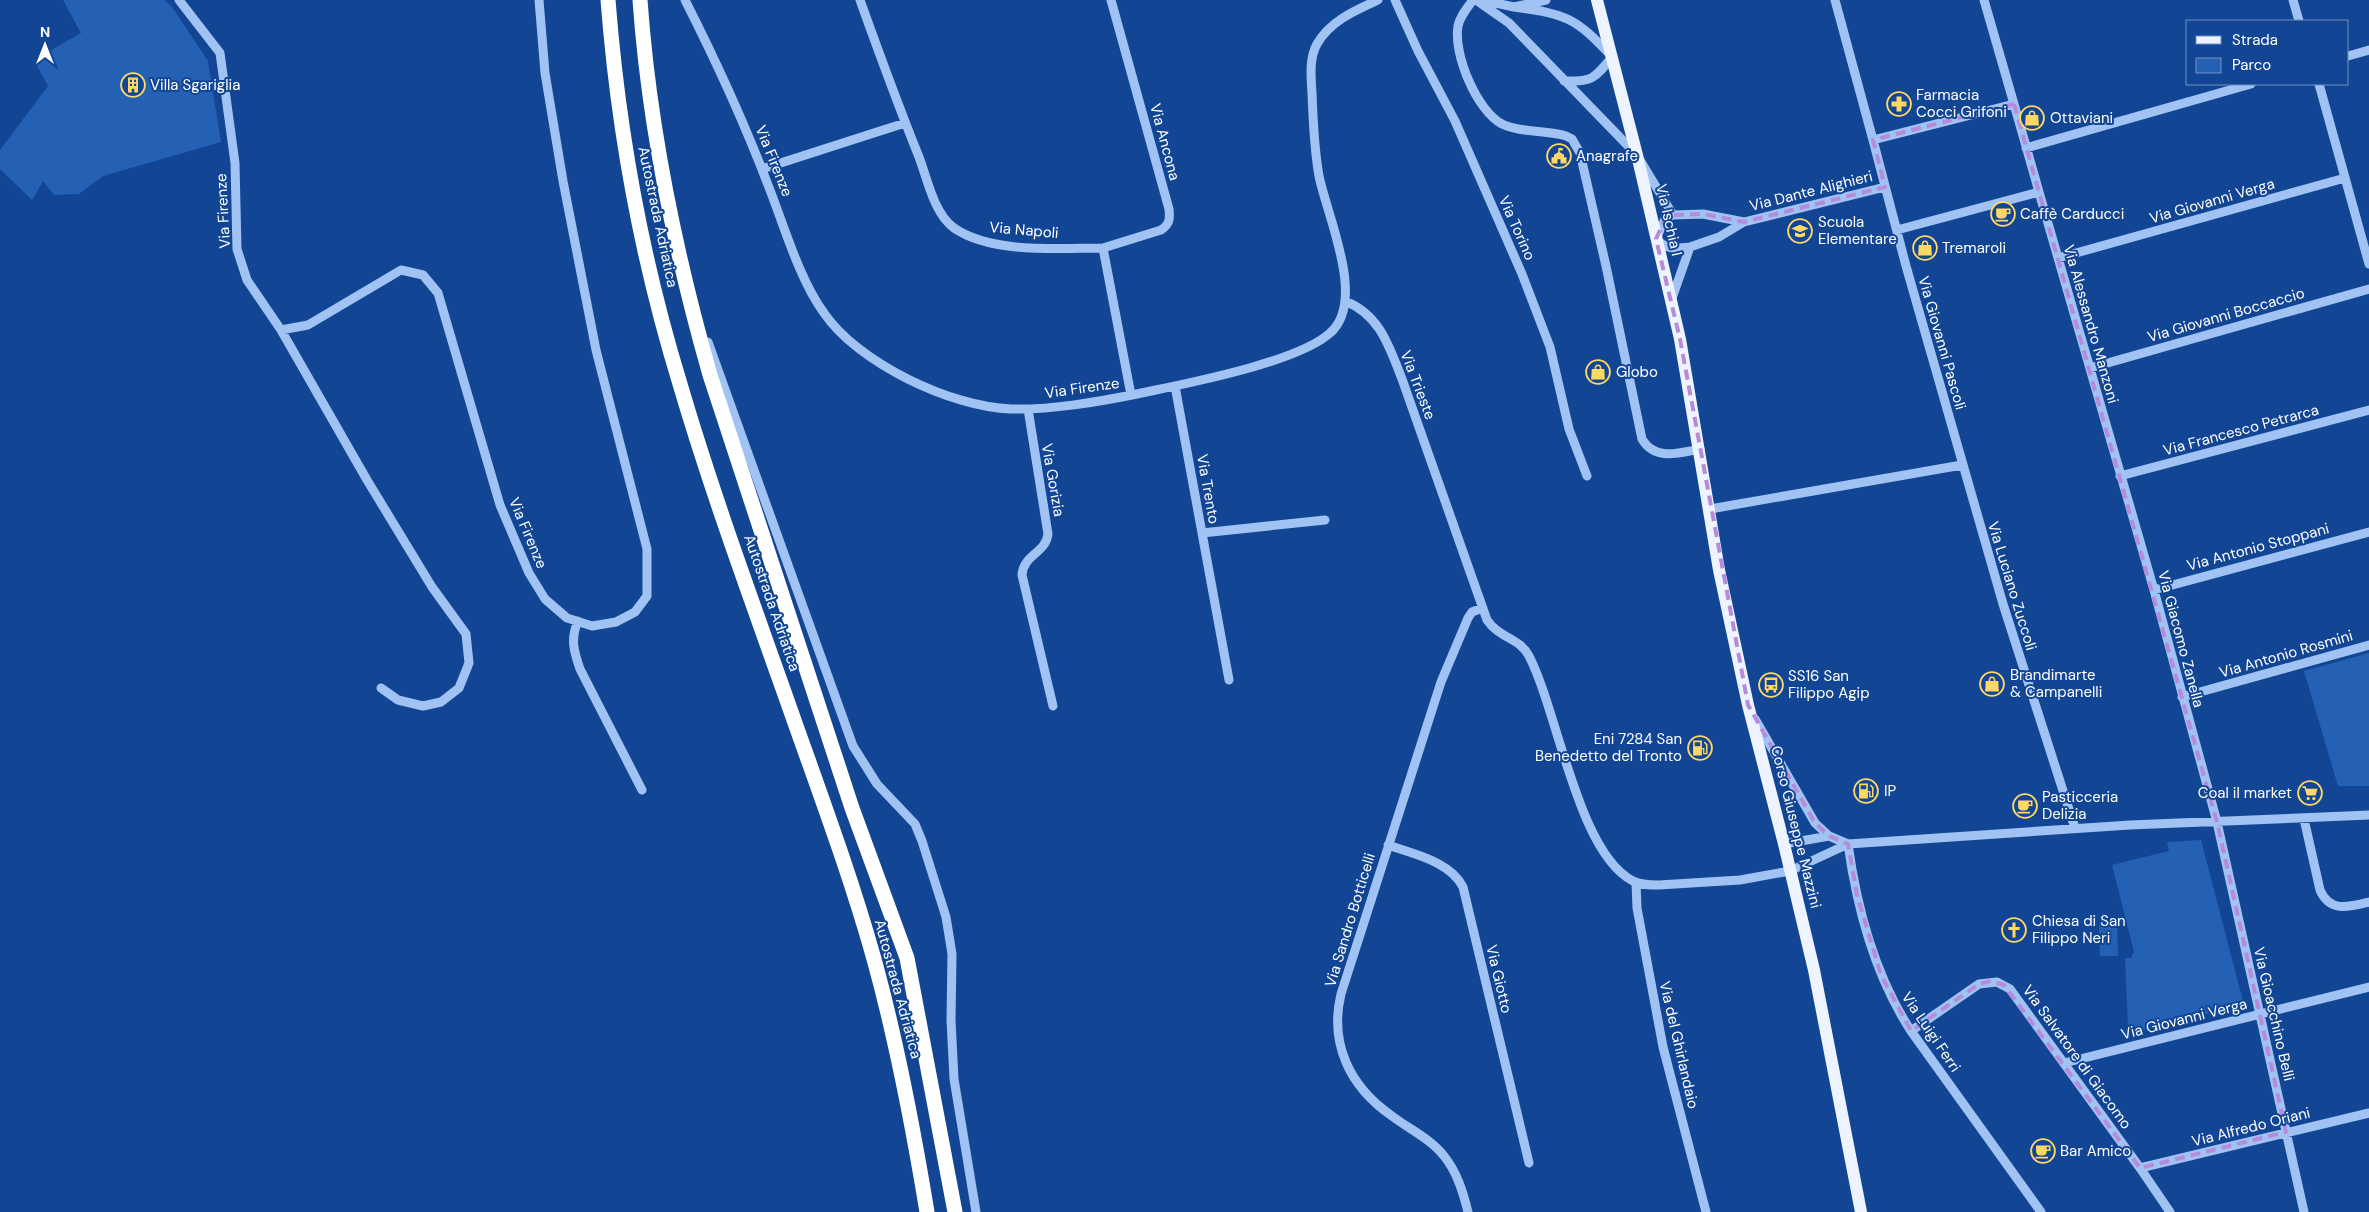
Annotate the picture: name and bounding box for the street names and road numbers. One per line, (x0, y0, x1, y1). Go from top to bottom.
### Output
street label: Via Ancona (1145, 101, 1185, 183)
street label: Via Firenze (751, 122, 797, 200)
street label: Autostrada Adriatica (633, 145, 683, 289)
street label: Via Dante Alighieri (1747, 166, 1875, 216)
street label: Via Firenze (211, 173, 235, 249)
street label: Via Giovanni Verga (2147, 174, 2277, 228)
street label: Via Ischia I (1651, 182, 1687, 258)
street label: Via Torino (1494, 193, 1540, 263)
street label: Via Napoli (988, 217, 1060, 243)
street label: Via Alessandro Manzoni (2059, 242, 2123, 406)
street label: Via Giovanni Pascoli (1913, 274, 1971, 412)
street label: Via Giovanni Boccaccio (2145, 283, 2307, 347)
street label: Via Trieste (1396, 348, 1440, 422)
street label: Via Firenze (1043, 373, 1121, 403)
street label: Via Francesco Petrarca (2161, 400, 2321, 460)
street label: Via Gorizia (1037, 442, 1069, 518)
street label: Via Trento (1192, 453, 1224, 525)
street label: Via Firenze (504, 494, 552, 572)
street label: Via Antonio Stoppani (2185, 518, 2331, 576)
street label: Via Luciano Zuccoli (1983, 519, 2041, 653)
street label: Autostrada Adriatica (739, 532, 805, 674)
street label: Via Giacomo Zanella (2153, 568, 2209, 710)
street label: Via Antonio Rosmini (2217, 625, 2355, 683)
street label: Corso Giuseppe Mazzini (1766, 744, 1826, 910)
street label: Via Sandro Botticelli (1320, 851, 1380, 989)
street label: Autostrada Adriatica (870, 917, 926, 1061)
street label: Via Giotto (1481, 943, 1517, 1015)
street label: Via Gioacchino Belli (2249, 945, 2299, 1083)
street label: Via del Ghirlandaio (1655, 979, 1703, 1111)
street label: Via Salvatore di Giacomo (2018, 981, 2136, 1133)
street label: Via Luigi Ferri (1897, 988, 1965, 1076)
street label: Via Giovanni Verga (2119, 994, 2249, 1044)
street label: Via Alfredo Oriani (2190, 1103, 2312, 1151)

